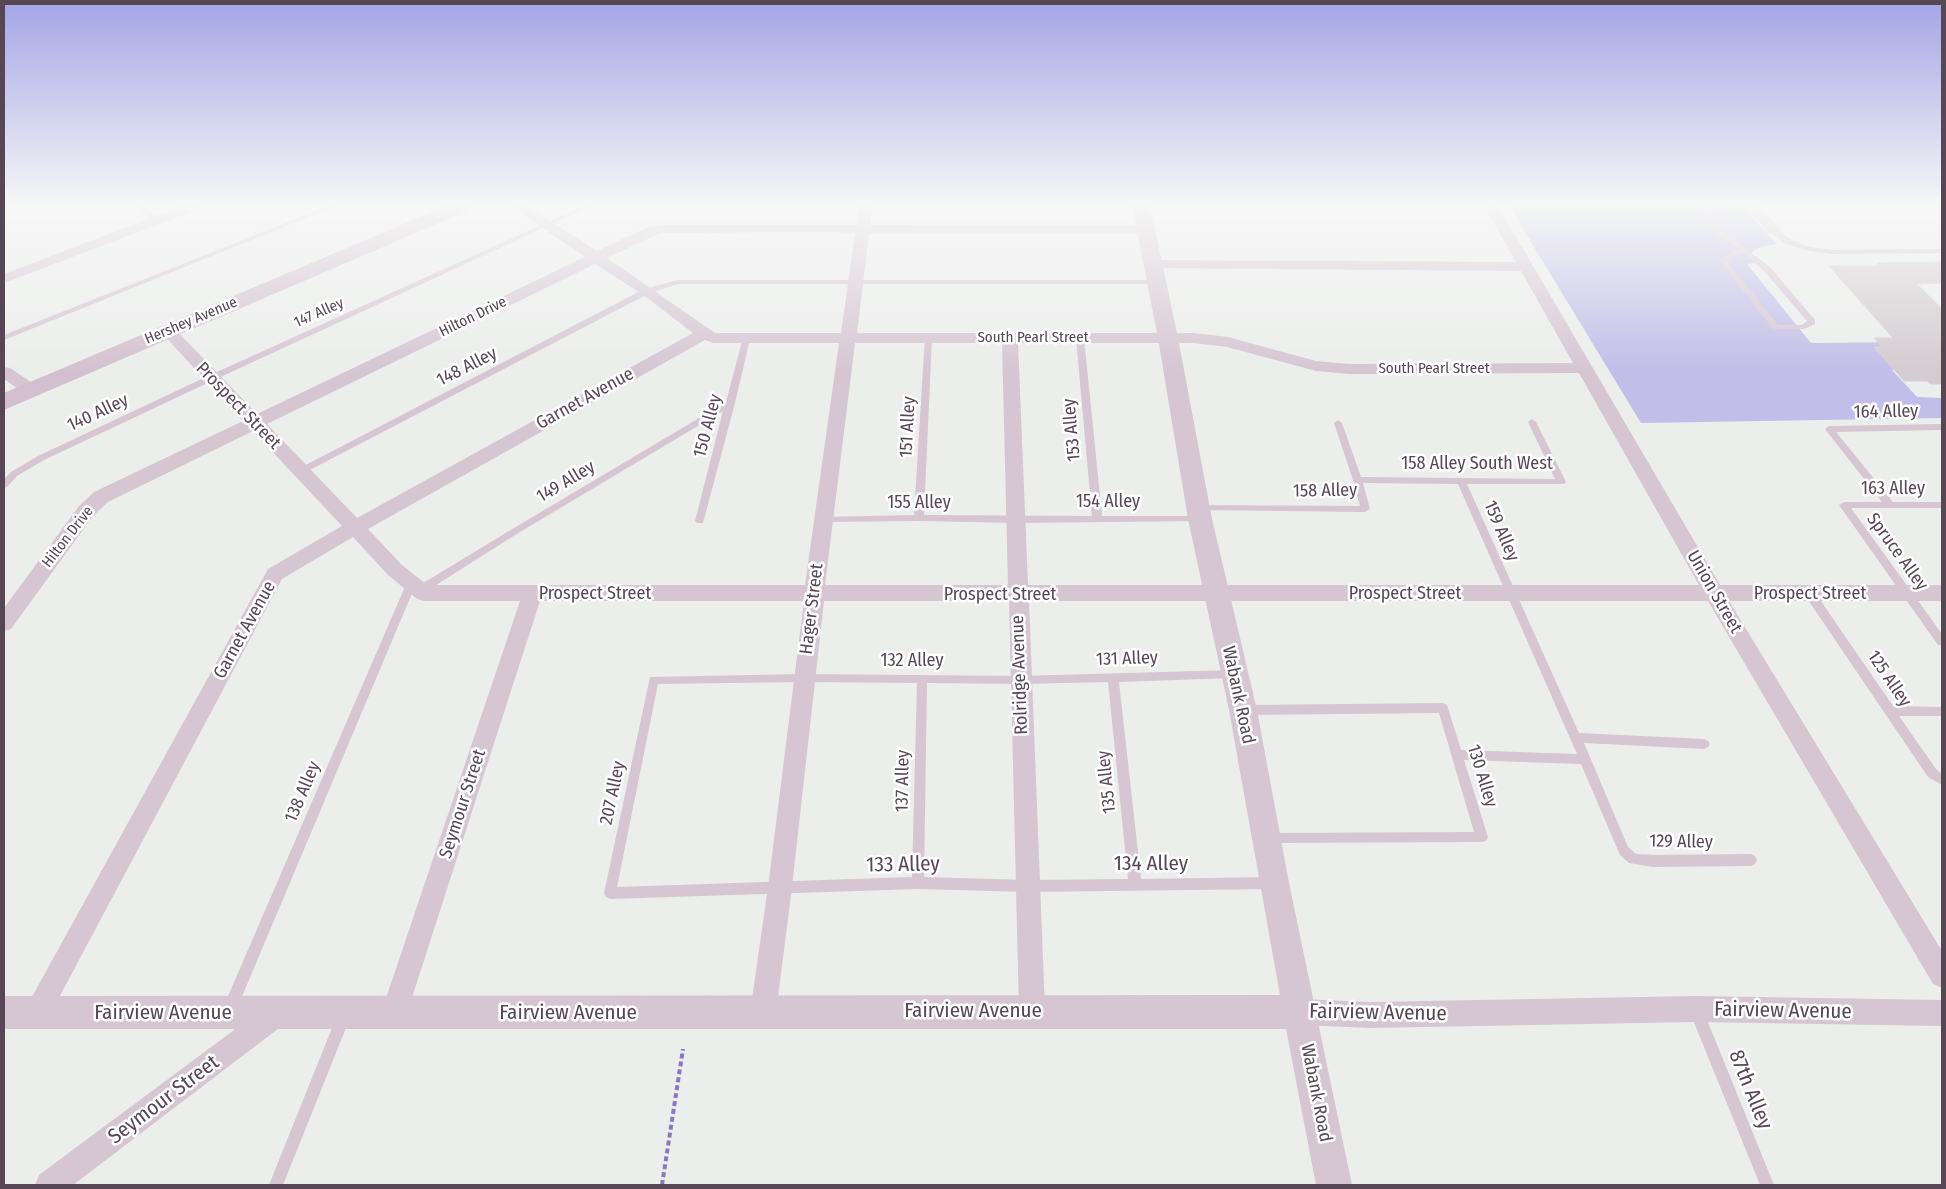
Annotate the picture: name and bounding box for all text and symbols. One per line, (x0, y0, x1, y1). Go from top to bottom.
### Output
street label: Hershey Avenue (142, 293, 240, 349)
street label: Hilton Drive (436, 293, 510, 341)
street label: 147 Alley (291, 294, 347, 332)
street label: South Pearl Street (977, 329, 1089, 347)
street label: 148 Alley (433, 343, 501, 391)
street label: Prospect Street (191, 358, 285, 454)
street label: South Pearl Street (1378, 360, 1490, 378)
street label: Garnet Avenue (533, 363, 637, 435)
street label: 140 Alley (64, 389, 132, 437)
street label: 150 Alley (689, 392, 727, 460)
street label: 151 Alley (896, 396, 920, 458)
street label: 153 Alley (1058, 398, 1086, 462)
street label: 164 Alley (1854, 401, 1918, 423)
street label: 158 Alley South West (1401, 453, 1553, 475)
street label: 149 Alley (533, 456, 599, 508)
street label: 163 Alley (1861, 478, 1925, 500)
street label: 158 Alley (1293, 480, 1357, 502)
street label: 154 Alley (1076, 491, 1140, 513)
street label: 155 Alley (887, 492, 951, 514)
street label: 159 Alley (1479, 497, 1523, 565)
street label: Hilton Drive (39, 503, 97, 571)
street label: Spruce Alley (1862, 509, 1932, 595)
street label: Union Street (1682, 547, 1746, 637)
street label: Hager Street (796, 562, 828, 656)
street label: Garnet Avenue (209, 578, 281, 682)
street label: Prospect Street (539, 583, 651, 605)
street label: Prospect Street (1349, 583, 1461, 605)
street label: Prospect Street (1754, 583, 1866, 605)
street label: Prospect Street (944, 584, 1056, 606)
street label: Rolridge Avenue (1007, 615, 1033, 735)
street label: Wabank Road (1217, 644, 1259, 746)
street label: 131 Alley (1096, 647, 1158, 671)
street label: 125 Alley (1862, 647, 1916, 711)
street label: 132 Alley (881, 650, 943, 672)
street label: 130 Alley (1462, 742, 1502, 810)
street label: Seymour Street (435, 747, 491, 861)
street label: 135 Alley (1093, 749, 1121, 815)
street label: 137 Alley (892, 750, 914, 812)
street label: 138 Alley (281, 758, 325, 826)
street label: 207 Alley (596, 759, 630, 827)
street label: 129 Alley (1649, 831, 1713, 853)
street label: 134 Alley (1114, 851, 1188, 877)
street label: 133 Alley (866, 852, 940, 878)
street label: Fairview Avenue (1714, 997, 1852, 1025)
street label: Fairview Avenue (904, 998, 1042, 1024)
street label: Fairview Avenue (1309, 999, 1447, 1027)
street label: Fairview Avenue (94, 1000, 232, 1026)
street label: Fairview Avenue (499, 1000, 637, 1026)
street label: Wabank Road (1296, 1042, 1336, 1144)
street label: 87th Alley (1723, 1047, 1777, 1133)
street label: Seymour Street (104, 1050, 224, 1150)

